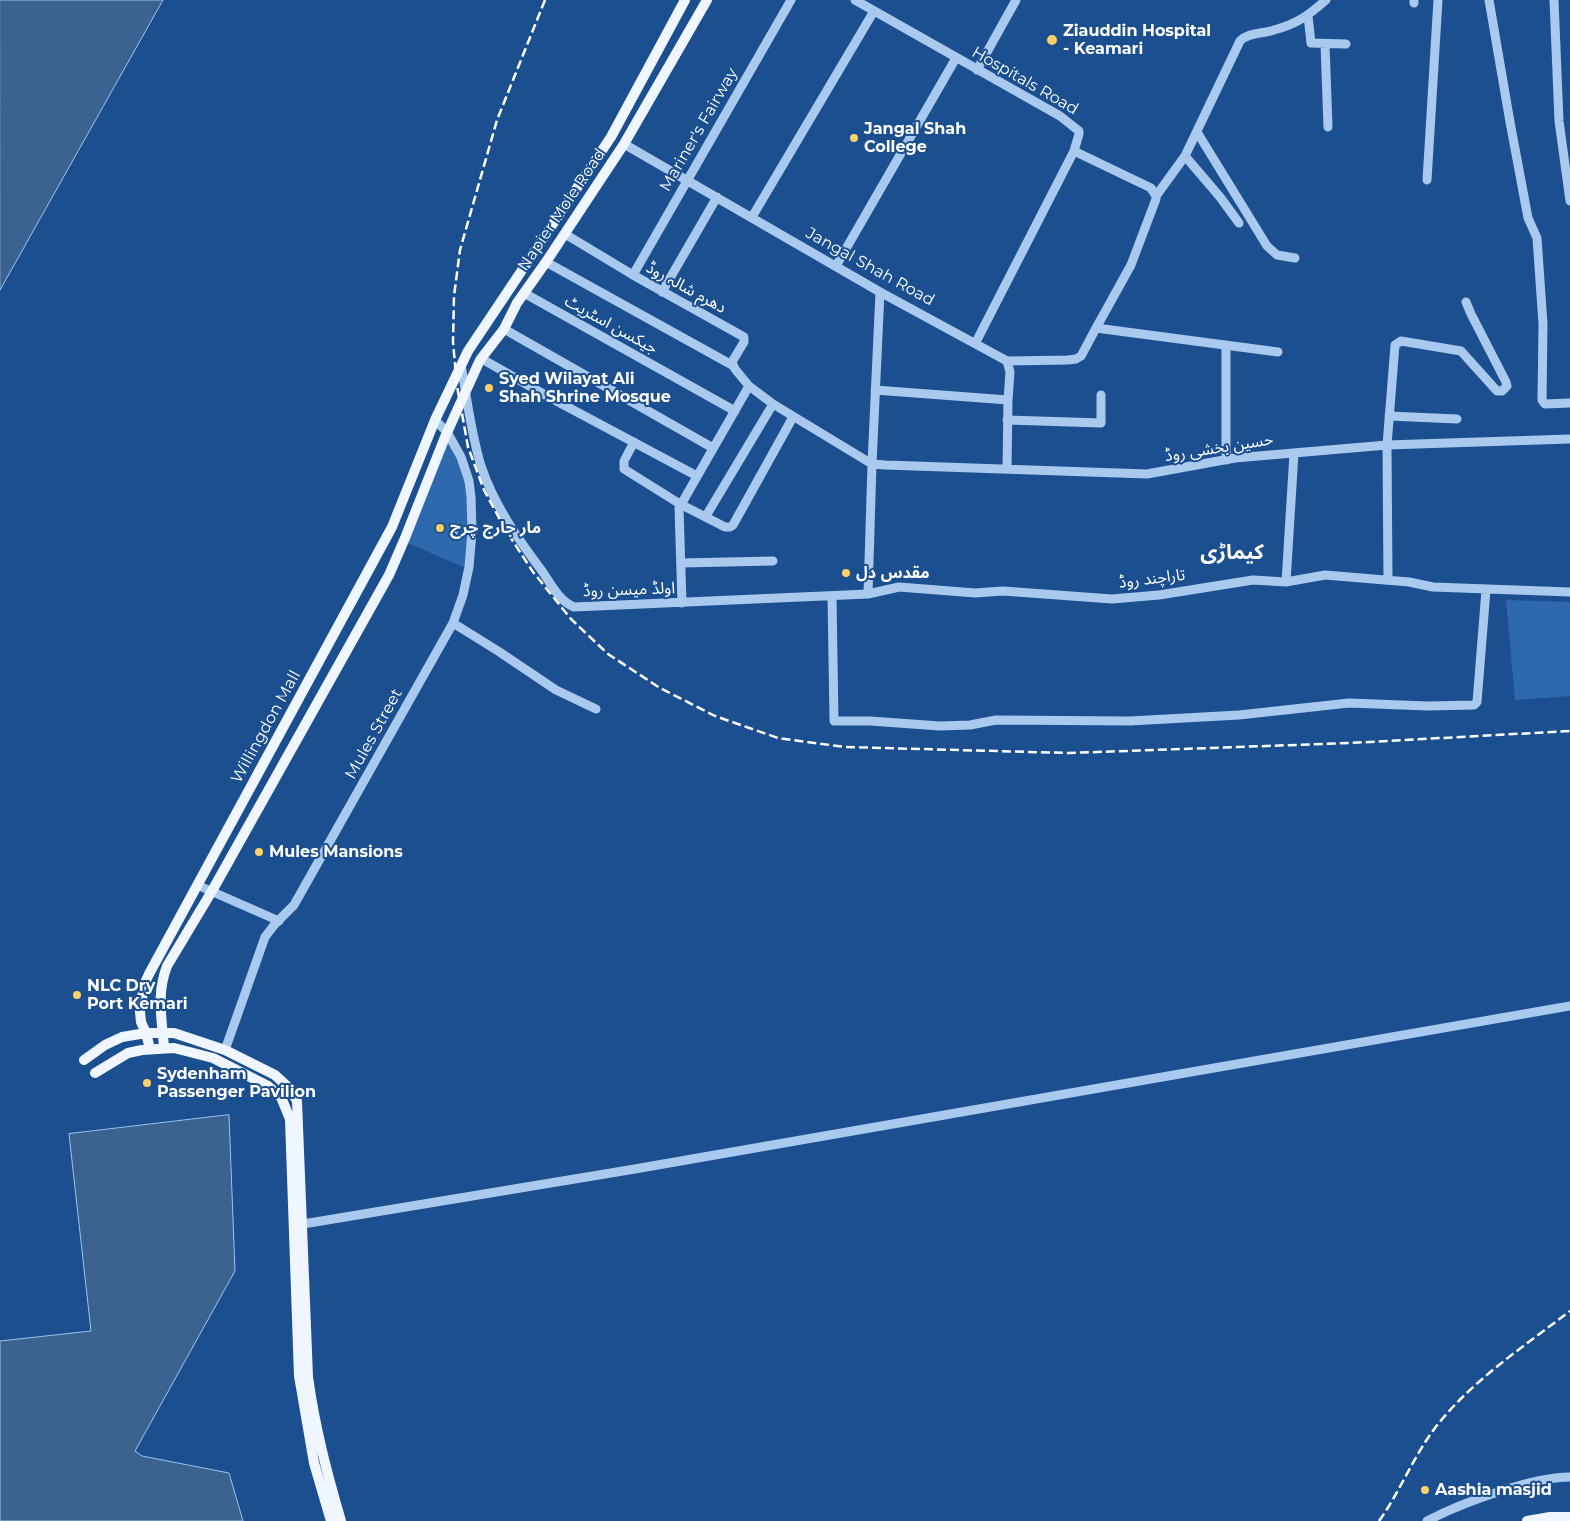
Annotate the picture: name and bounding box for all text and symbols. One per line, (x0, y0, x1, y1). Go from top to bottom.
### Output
place label: Ziauddin Hospital - Keamari (1063, 21, 1211, 59)
marker: Ziauddin Hospital - Keamari (1045, 33, 1059, 47)
street label: Hospitals Road (968, 43, 1082, 119)
street label: Mariner's Fairway (656, 65, 742, 195)
place label: Jangal Shah College (864, 119, 966, 157)
marker: Jangal Shah College (848, 132, 860, 144)
street label: Napier Mole Road (514, 145, 610, 275)
street label: Jangal Shah Road (802, 224, 938, 310)
street label: دھرم شالہ روڈ (643, 258, 729, 318)
street label: جیکسن اسٹریٹ (561, 292, 661, 358)
place label: Syed Wilayat Ali Shah Shrine Mosque (499, 369, 671, 407)
marker: Syed Wilayat Ali Shah Shrine Mosque (483, 382, 495, 394)
street label: حسین بخشی روڈ (1163, 430, 1275, 466)
place label: مار جارج چرچ (450, 518, 541, 538)
marker: مار جارج چرچ (434, 522, 446, 534)
district label: کیماڑی (1200, 540, 1264, 566)
place label: مقدس دل (856, 563, 929, 583)
street label: تاراچند روڈ (1118, 565, 1186, 593)
marker: مقدس دل (840, 567, 852, 579)
street label: اولڈ میسن روڈ (583, 579, 675, 601)
street label: Willingdon Mall (227, 667, 305, 787)
street label: Mules Street (341, 685, 407, 783)
place label: Mules Mansions (269, 842, 403, 862)
marker: Mules Mansions (253, 846, 265, 858)
place label: NLC Dry Port Kemari (87, 976, 188, 1014)
marker: NLC Dry Port Kemari (71, 989, 83, 1001)
place label: Sydenham Passenger Pavilion (157, 1064, 316, 1102)
marker: Sydenham Passenger Pavilion (141, 1077, 153, 1089)
place label: Aashia masjid (1435, 1480, 1552, 1500)
marker: Aashia masjid (1419, 1484, 1431, 1496)

